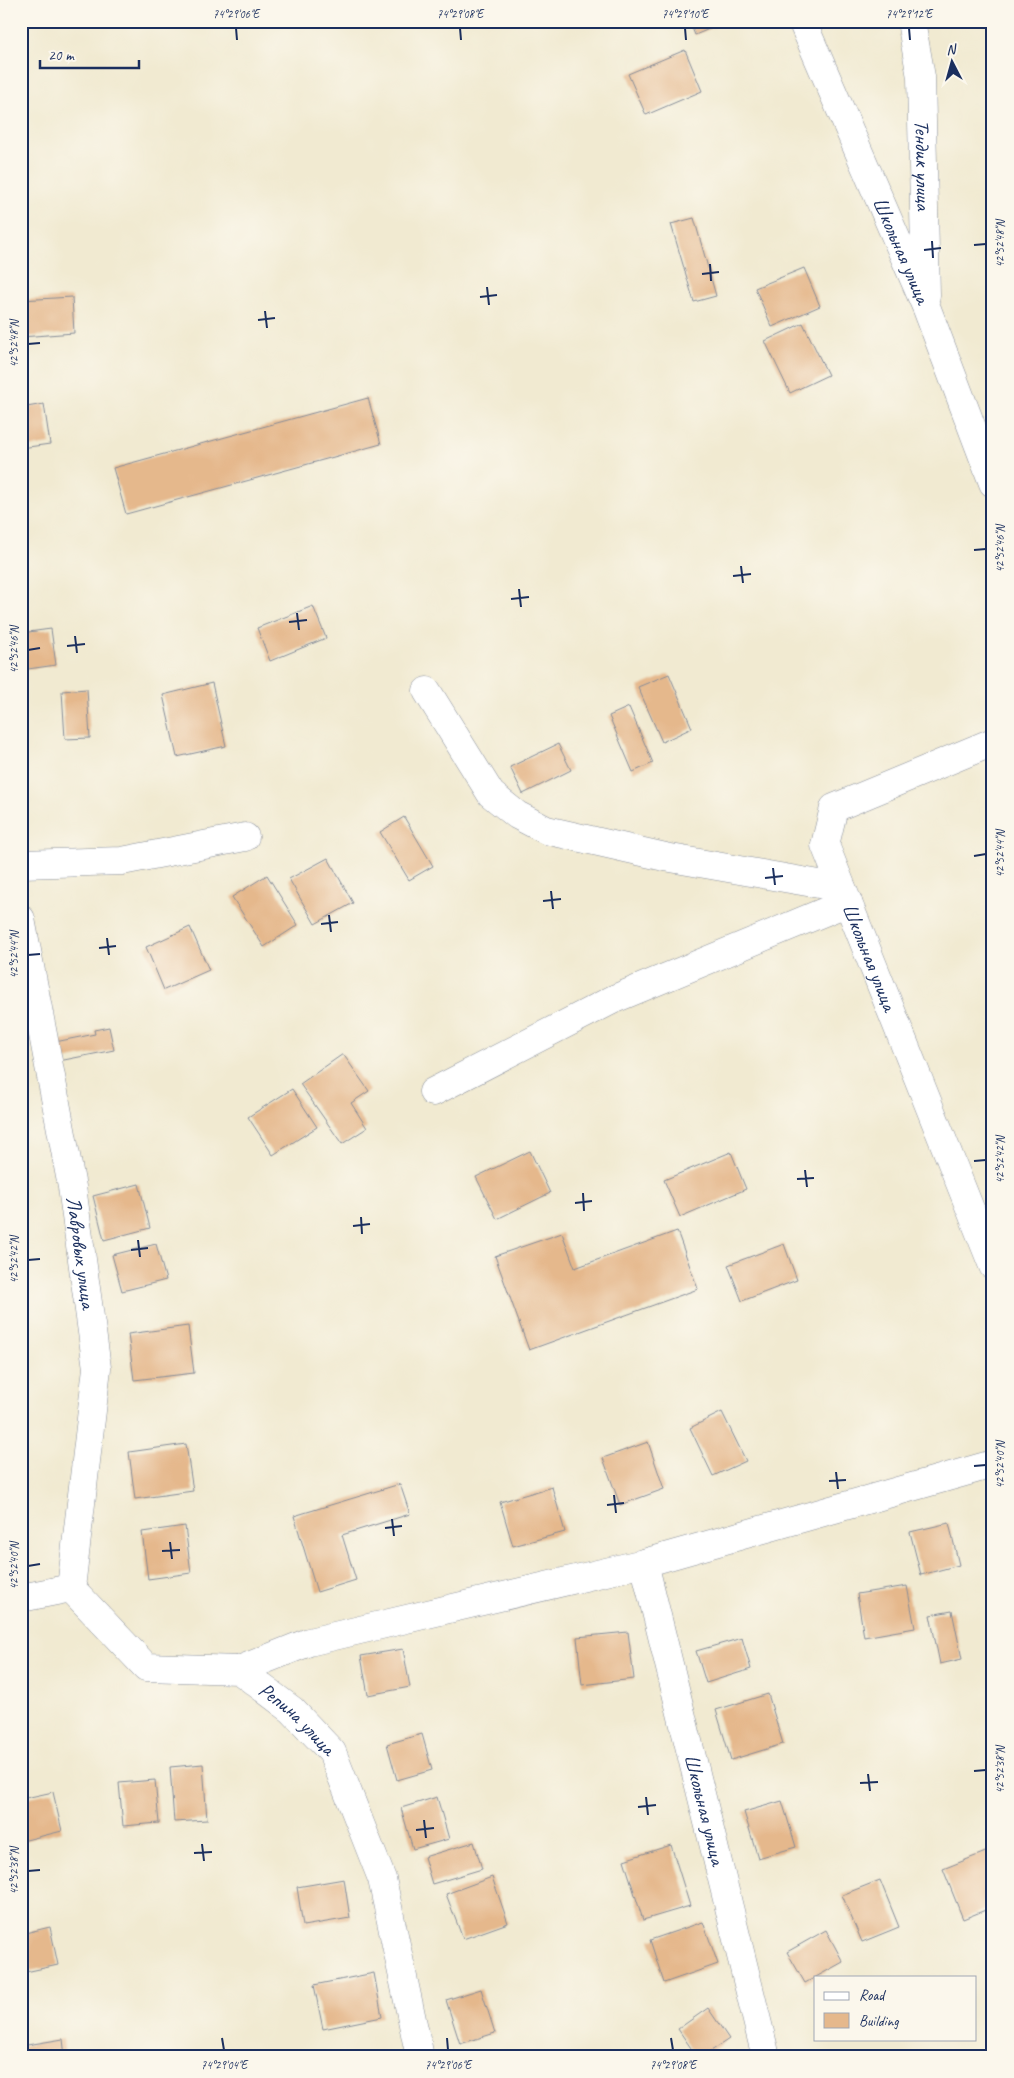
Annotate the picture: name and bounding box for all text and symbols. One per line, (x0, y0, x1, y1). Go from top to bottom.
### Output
text: 74°29'06"E (213, 6, 261, 22)
text: 74°29'08"E (437, 6, 485, 22)
text: 74°29'10"E (662, 6, 710, 22)
text: 74°29'12"E (886, 6, 934, 22)
scale bar (40, 38, 139, 70)
north arrow (926, 38, 976, 88)
text: N (945, 40, 958, 58)
text: 20 m (48, 46, 75, 65)
street label: Тендик улица (909, 120, 937, 212)
street label: Школьная улица (867, 193, 937, 310)
text: 42°52'48"N (992, 219, 1008, 268)
text: 42°52'48"N (6, 319, 22, 368)
text: 42°52'46"N (992, 524, 1008, 573)
text: 42°52'46"N (6, 625, 22, 674)
text: 42°52'44"N (992, 829, 1008, 878)
street label: Школьная улица (837, 900, 904, 1017)
text: 42°52'44"N (6, 930, 22, 979)
text: 42°52'42"N (992, 1135, 1008, 1184)
street label: Лавровых улица (60, 1195, 102, 1313)
text: 42°52'42"N (6, 1235, 22, 1284)
text: 42°52'40"N (992, 1440, 1008, 1489)
text: 42°52'40"N (6, 1541, 22, 1590)
street label: Репина улица (254, 1677, 343, 1762)
text: 42°52'38"N (992, 1745, 1008, 1794)
street label: Школьная улица (679, 1751, 732, 1870)
text: 42°52'38"N (6, 1846, 22, 1895)
legend (814, 1976, 976, 2040)
text: Road (859, 1986, 886, 2005)
text: Building (859, 2012, 899, 2031)
text: 74°29'04"E (201, 2057, 249, 2073)
text: 74°29'06"E (425, 2057, 473, 2073)
text: 74°29'08"E (650, 2057, 698, 2073)

